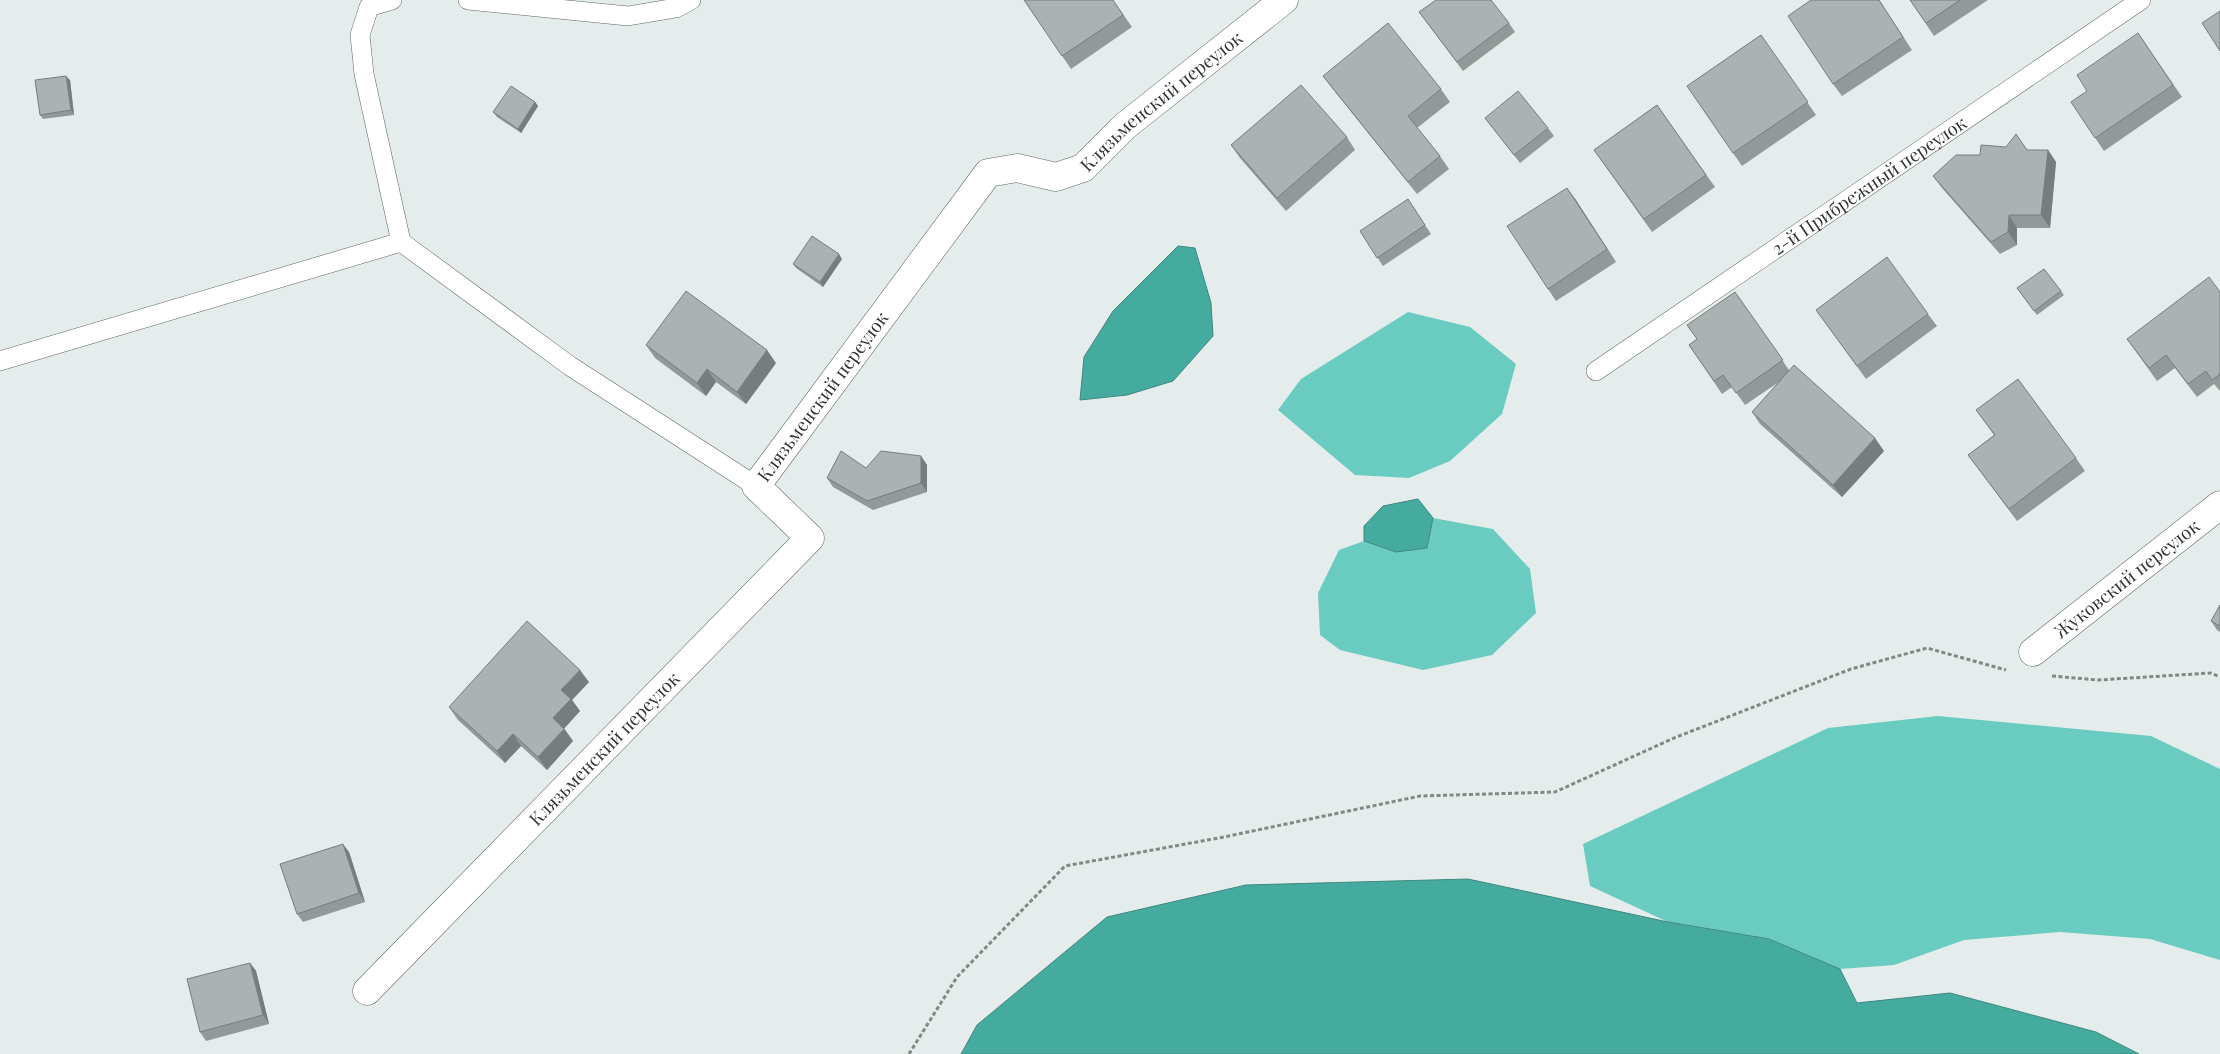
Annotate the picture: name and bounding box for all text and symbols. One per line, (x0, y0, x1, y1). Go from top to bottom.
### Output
street label: Клязьменский переулок (1075, 26, 1247, 176)
street label: 2-й Прибрежный переулок (1767, 111, 1971, 260)
street label: Клязьменский переулок (751, 307, 893, 486)
street label: Жуковский переулок (2049, 514, 2204, 643)
street label: Клязьменский переулок (523, 667, 685, 831)

